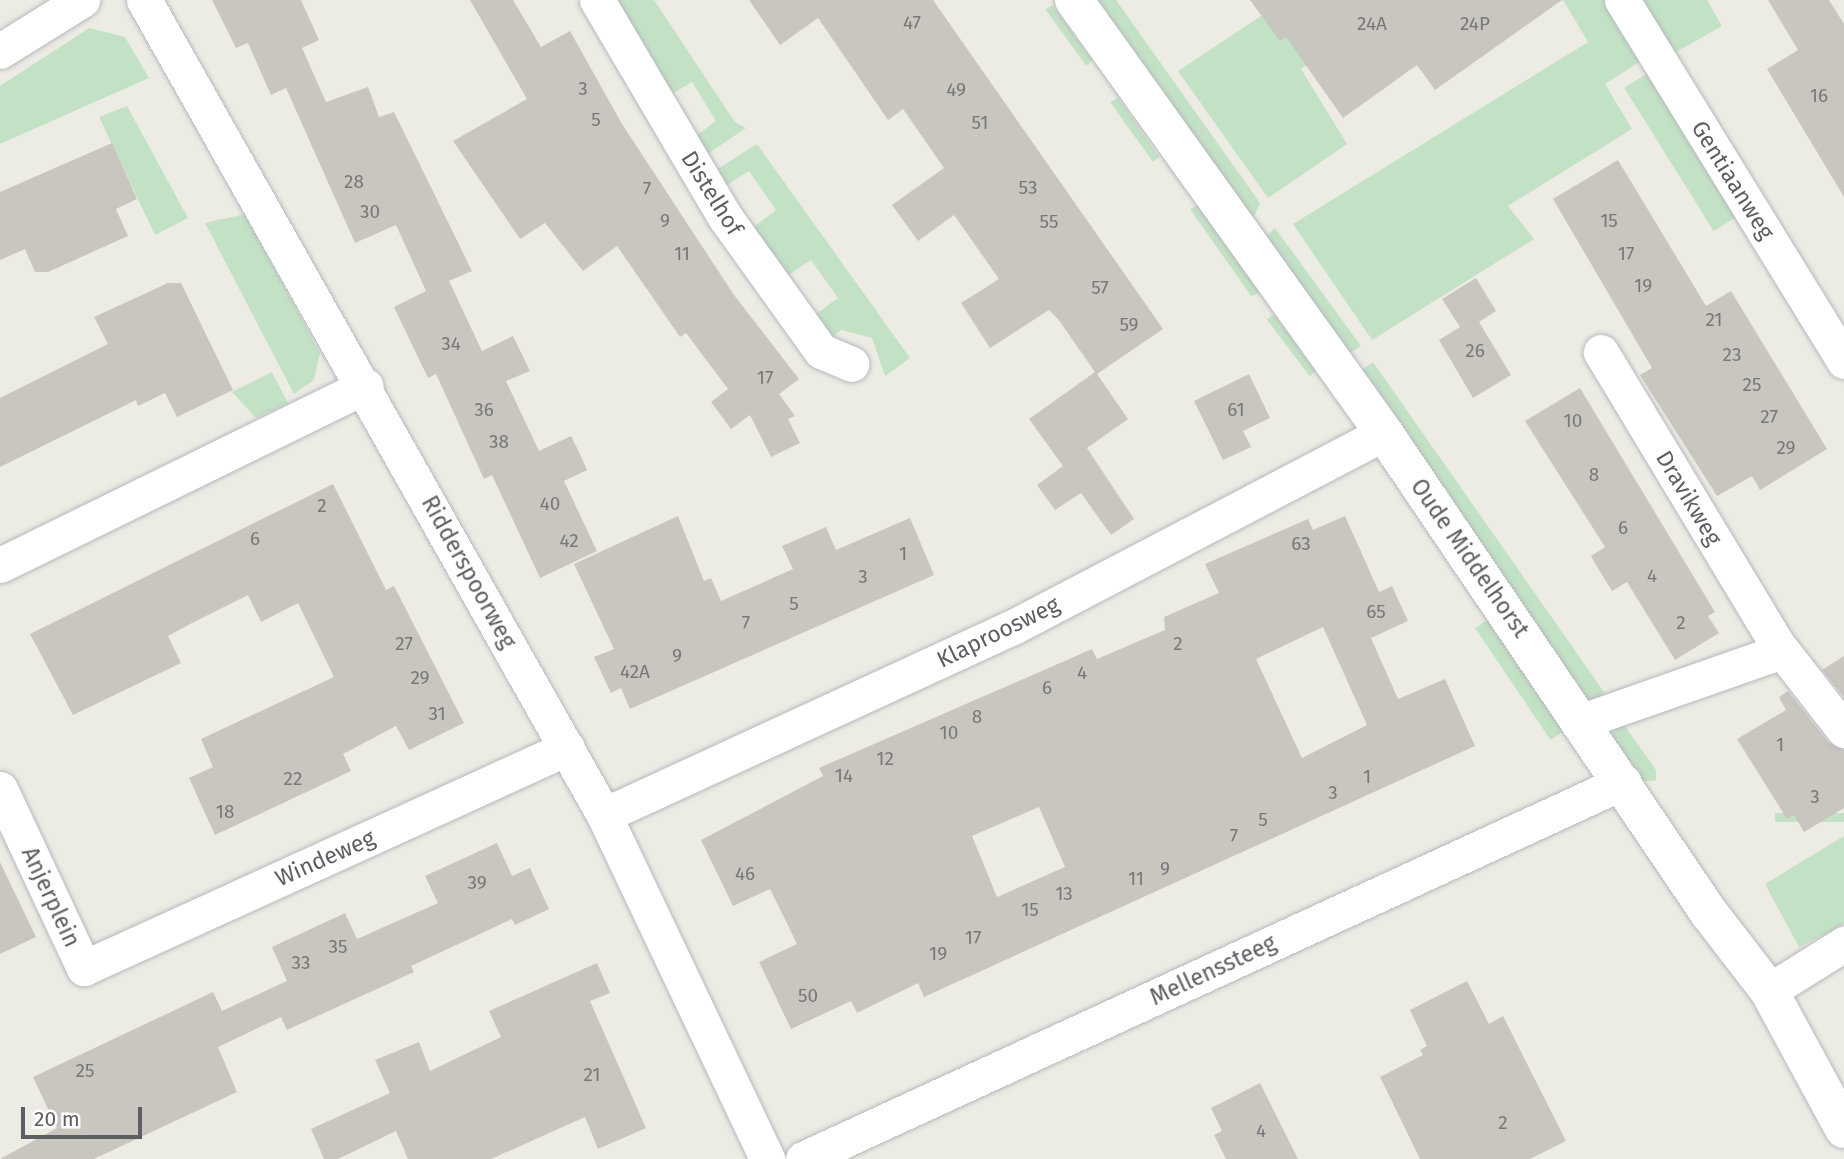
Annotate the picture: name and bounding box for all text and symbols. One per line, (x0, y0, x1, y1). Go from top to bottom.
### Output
house number: 47 (903, 12, 921, 34)
house number: 24A (1357, 13, 1387, 35)
house number: 24P (1460, 13, 1490, 35)
house number: 3 (578, 78, 588, 100)
house number: 49 (946, 79, 966, 101)
house number: 16 (1810, 85, 1828, 107)
house number: 5 (591, 109, 601, 131)
house number: 51 (972, 112, 988, 134)
street label: Gentiaanweg (1686, 116, 1780, 244)
street label: Distelhof (675, 146, 749, 240)
house number: 28 (344, 171, 364, 193)
house number: 53 (1019, 177, 1037, 199)
house number: 7 (643, 178, 651, 200)
house number: 30 (360, 201, 380, 223)
house number: 9 (660, 210, 670, 232)
house number: 15 (1600, 210, 1618, 232)
house number: 55 (1040, 211, 1058, 233)
house number: 11 (674, 243, 690, 265)
house number: 17 (1618, 243, 1634, 265)
house number: 19 (1634, 275, 1652, 297)
house number: 57 (1091, 277, 1109, 299)
house number: 21 (1705, 309, 1723, 331)
house number: 59 (1119, 314, 1139, 336)
house number: 34 (441, 333, 461, 355)
house number: 26 (1465, 340, 1485, 362)
house number: 23 (1723, 344, 1741, 366)
house number: 17 (757, 367, 773, 389)
house number: 25 (1743, 374, 1761, 396)
house number: 36 (474, 399, 494, 421)
house number: 61 (1227, 399, 1245, 421)
house number: 27 (1760, 406, 1778, 428)
house number: 10 (1564, 410, 1582, 432)
house number: 38 (489, 431, 509, 453)
house number: 29 (1776, 437, 1796, 459)
street label: Dravikweg (1650, 446, 1728, 550)
house number: 8 (1589, 464, 1599, 486)
street label: Oude Middelhorst (1405, 473, 1535, 643)
street label: Ridderspoorweg (416, 491, 522, 653)
house number: 40 (540, 493, 560, 515)
house number: 2 (317, 495, 327, 517)
house number: 6 (1618, 517, 1628, 539)
house number: 6 (250, 528, 260, 550)
house number: 42 (559, 530, 579, 552)
house number: 63 (1291, 533, 1311, 555)
house number: 1 (899, 543, 907, 565)
house number: 4 (1647, 565, 1657, 587)
house number: 3 (858, 566, 868, 588)
street label: Klaproosweg (932, 590, 1064, 674)
house number: 5 (789, 593, 799, 615)
house number: 65 (1366, 601, 1386, 623)
house number: 7 (742, 612, 750, 634)
house number: 2 (1676, 612, 1686, 634)
house number: 27 (395, 633, 413, 655)
house number: 2 (1173, 633, 1183, 655)
house number: 9 (672, 645, 682, 667)
house number: 42A (620, 661, 650, 683)
house number: 4 (1077, 662, 1087, 684)
house number: 29 (410, 667, 430, 689)
house number: 6 (1042, 677, 1052, 699)
house number: 31 (428, 703, 446, 725)
house number: 8 (972, 706, 982, 728)
house number: 10 (940, 722, 958, 744)
house number: 1 (1776, 734, 1784, 756)
house number: 12 (876, 748, 894, 770)
house number: 14 (835, 765, 853, 787)
house number: 1 (1363, 766, 1371, 788)
house number: 22 (284, 768, 302, 790)
house number: 3 (1328, 782, 1338, 804)
house number: 3 (1810, 786, 1820, 808)
house number: 18 (216, 801, 234, 823)
house number: 5 (1258, 809, 1268, 831)
street label: Windeweg (271, 824, 379, 892)
house number: 7 (1230, 825, 1238, 847)
street label: Anjerplein (16, 843, 86, 951)
house number: 9 (1160, 858, 1170, 880)
house number: 46 (735, 863, 755, 885)
house number: 11 (1128, 868, 1144, 890)
house number: 39 (467, 872, 487, 894)
house number: 13 (1055, 883, 1073, 905)
house number: 15 (1021, 899, 1039, 921)
house number: 17 (965, 927, 981, 949)
street label: Mellenssteeg (1146, 929, 1280, 1011)
house number: 35 (329, 936, 347, 958)
house number: 19 (929, 943, 947, 965)
house number: 33 (292, 952, 310, 974)
house number: 50 (798, 985, 818, 1007)
house number: 25 (76, 1060, 94, 1082)
house number: 21 (583, 1064, 601, 1086)
scale bar (24, 1092, 145, 1136)
text: 20 m (34, 1106, 80, 1132)
house number: 2 (1498, 1112, 1508, 1134)
house number: 4 (1256, 1120, 1266, 1142)

